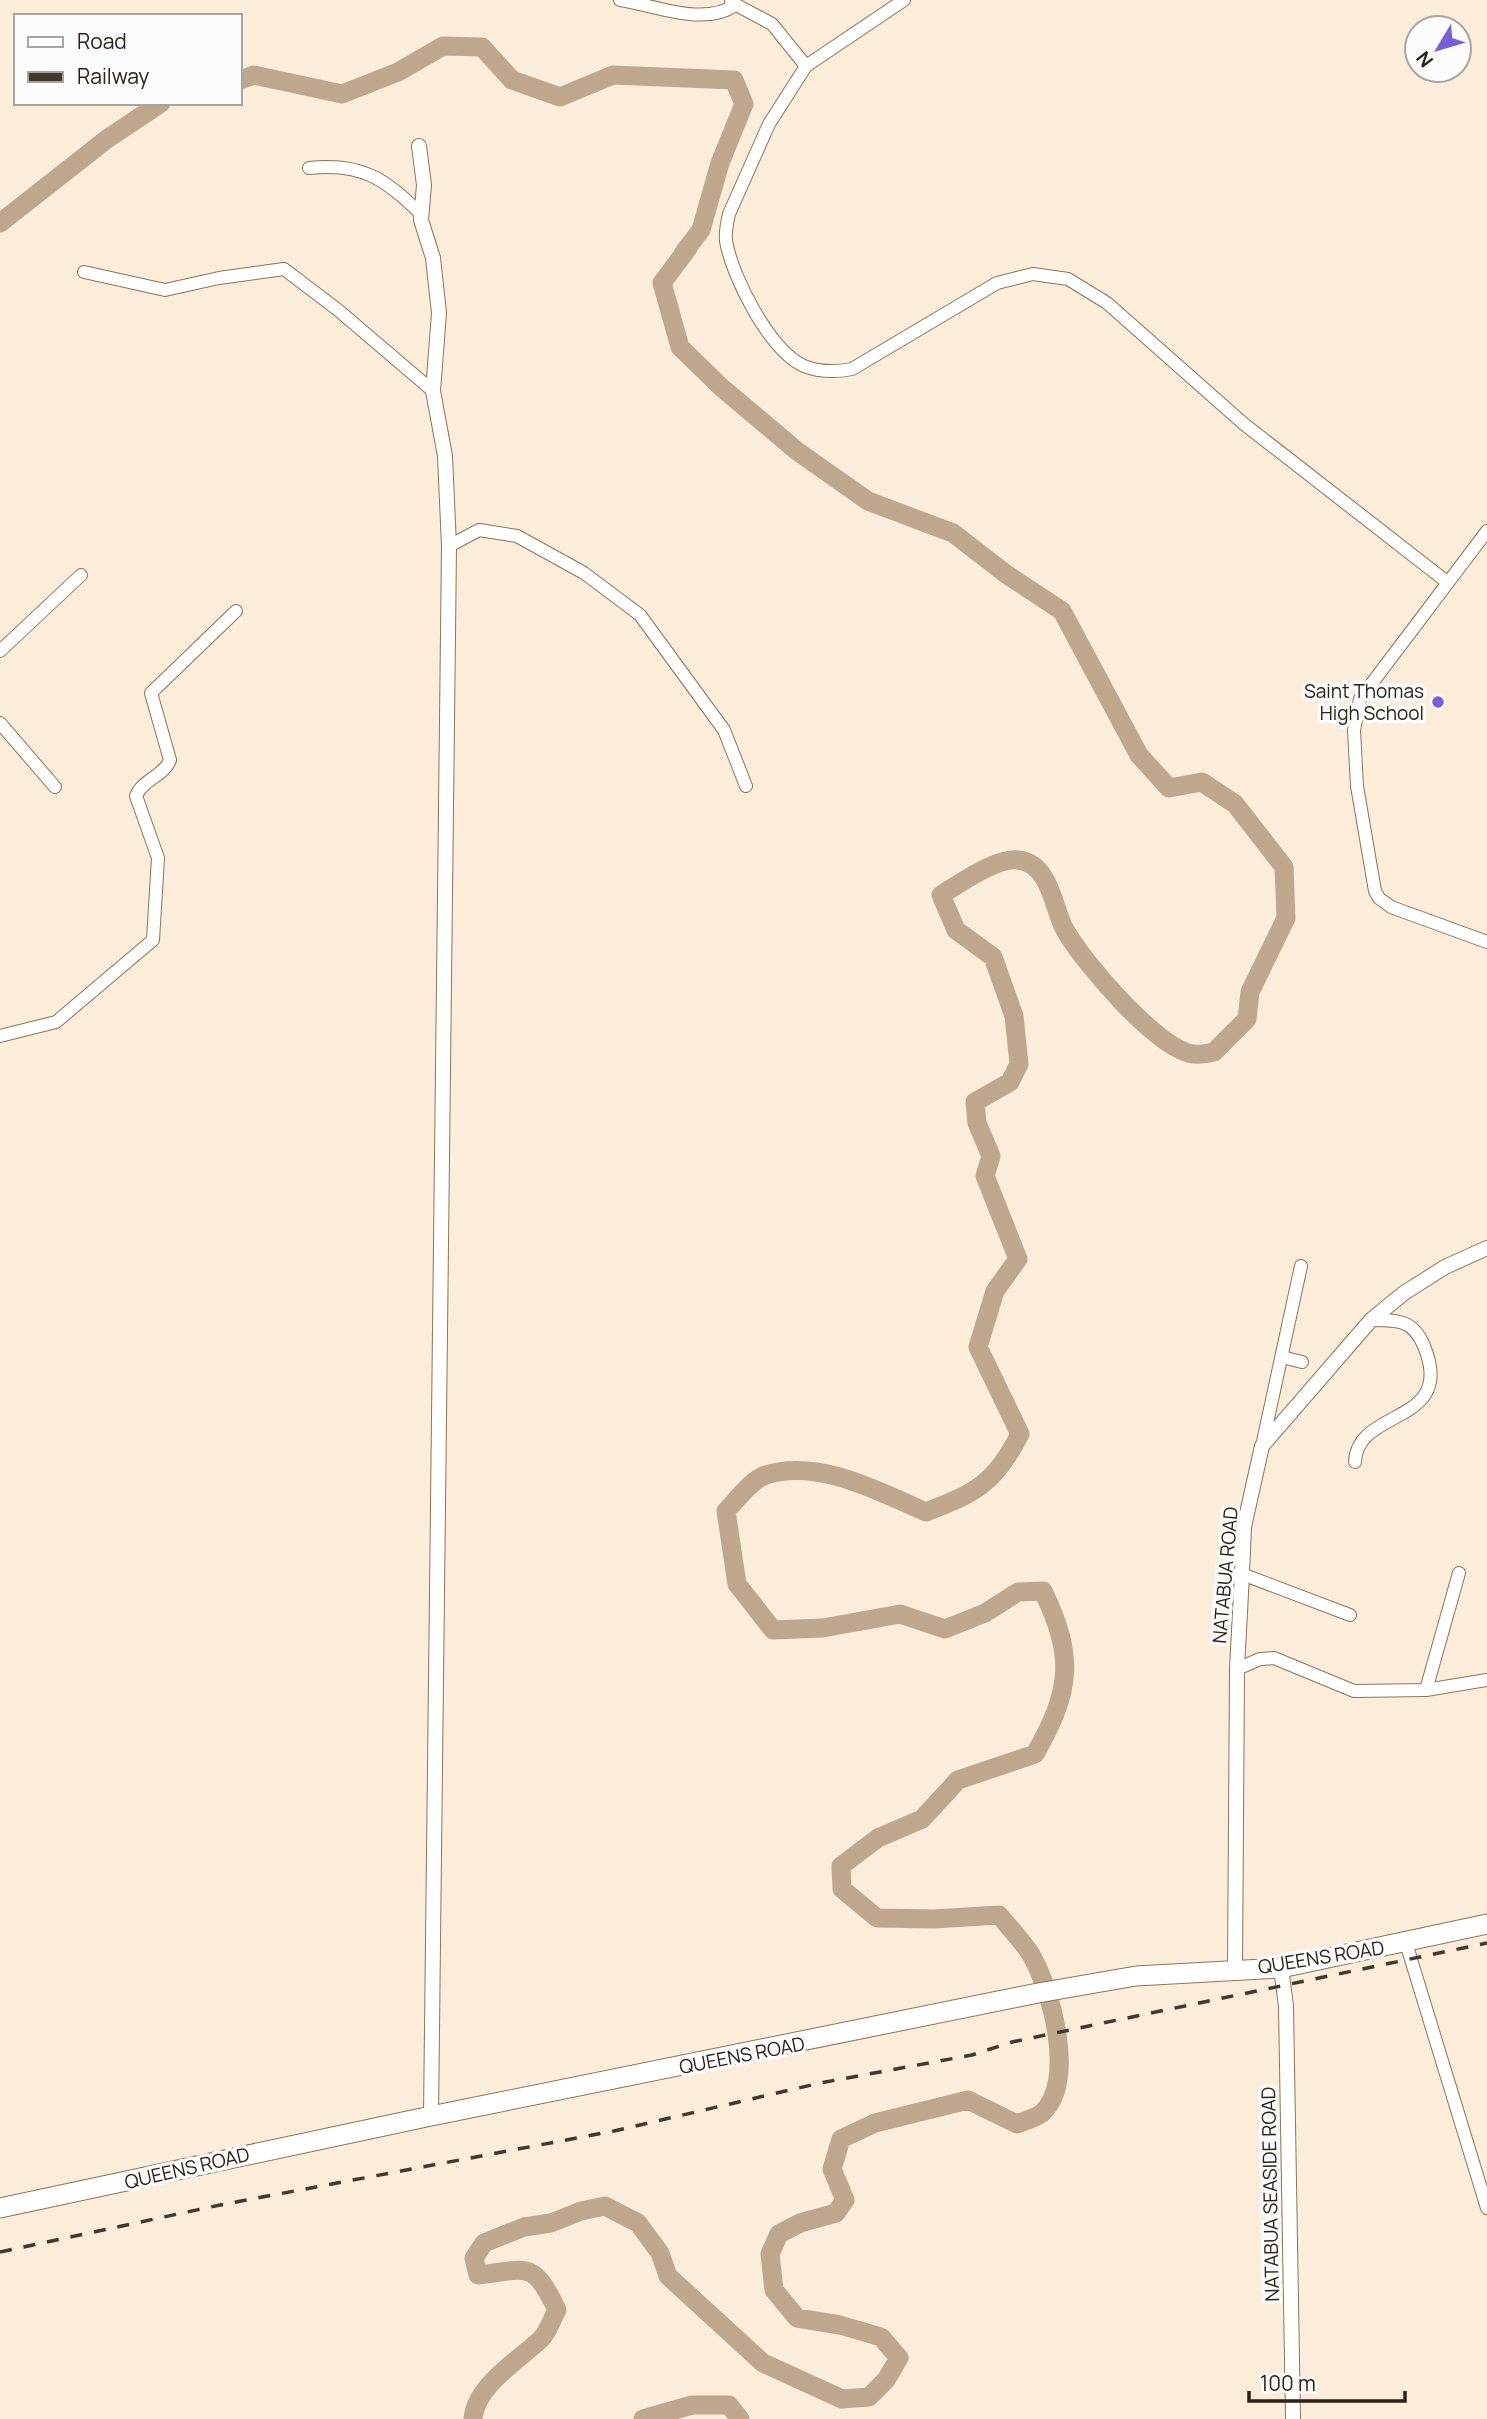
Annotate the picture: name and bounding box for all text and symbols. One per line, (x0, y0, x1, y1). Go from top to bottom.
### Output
legend (14, 14, 242, 105)
north arrow (1403, 14, 1473, 84)
text: Road (77, 27, 127, 55)
text: N (1410, 46, 1439, 73)
text: Railway (77, 62, 149, 90)
place label: Saint Thomas High School (1304, 678, 1424, 726)
marker: Saint Thomas High School (1430, 694, 1446, 710)
street label: NATABUA ROAD (1206, 1505, 1244, 1645)
street label: QUEENS ROAD (1256, 1934, 1386, 1980)
street label: QUEENS ROAD (677, 2030, 807, 2080)
street label: NATABUA SEASIDE ROAD (1255, 2086, 1285, 2302)
street label: QUEENS ROAD (122, 2141, 252, 2195)
scale bar (1249, 2360, 1405, 2404)
text: 100 m (1260, 2369, 1316, 2397)

